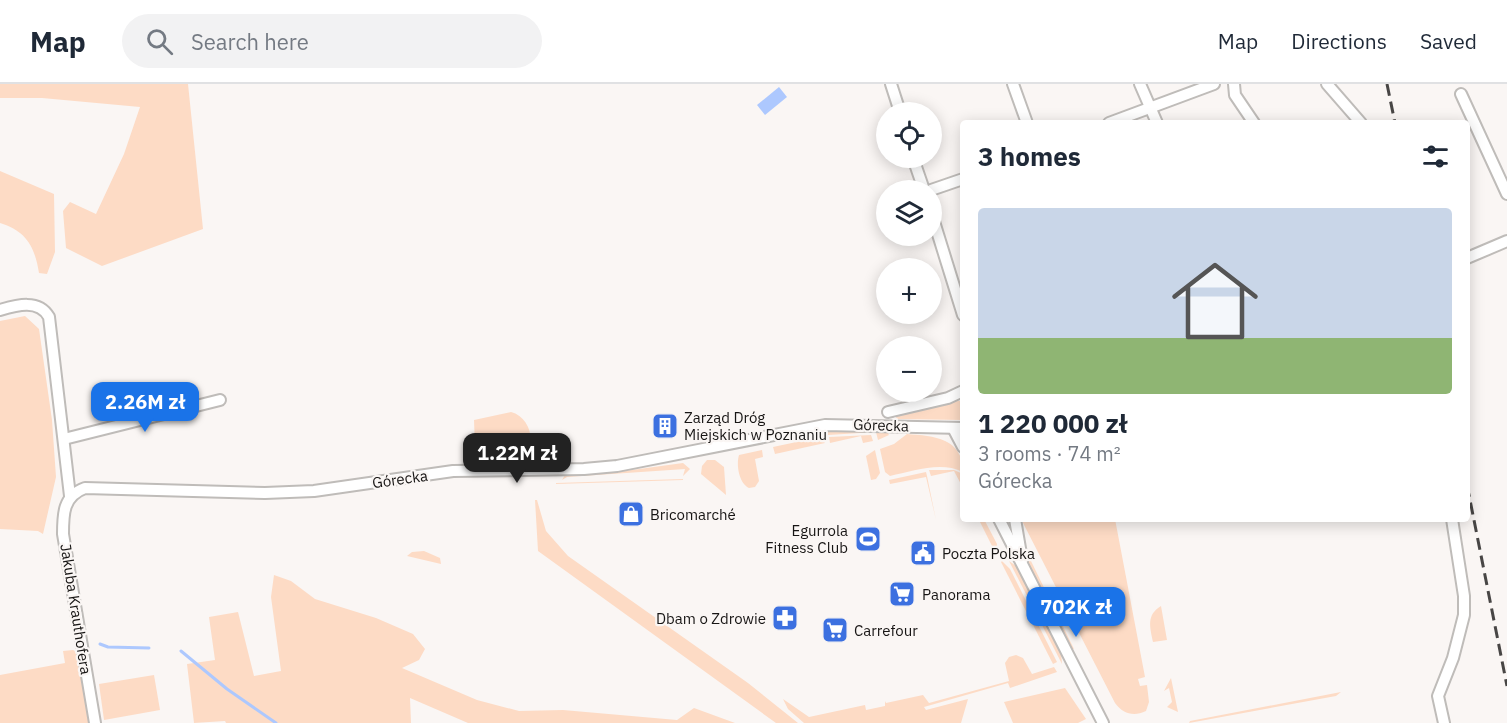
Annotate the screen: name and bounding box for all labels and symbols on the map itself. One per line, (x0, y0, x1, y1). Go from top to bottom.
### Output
pin: 2.26M zł (83, 382, 207, 433)
place label: Zarząd Dróg Miejskich w Poznaniu (684, 408, 827, 444)
building icon: Zarząd Dróg Miejskich w Poznaniu (650, 411, 680, 441)
street label: Górecka (853, 415, 909, 435)
pin: 1.22M zł (455, 433, 579, 484)
street label: Górecka (371, 466, 429, 492)
shop icon: Bricomarché (616, 499, 646, 529)
place label: Bricomarché (650, 505, 736, 524)
place label: Egurrola Fitness Club (765, 521, 848, 557)
sports icon: Egurrola Fitness Club (853, 524, 883, 554)
public building icon: Poczta Polska (908, 538, 938, 568)
street label: Jakuba Krauthofera (56, 542, 96, 676)
place label: Poczta Polska (942, 544, 1035, 563)
supermarket icon: Panorama (887, 579, 917, 609)
place label: Panorama (922, 585, 990, 604)
pin: 702K zł (1021, 587, 1131, 638)
pharmacy icon: Dbam o Zdrowie (770, 603, 800, 633)
place label: Dbam o Zdrowie (656, 609, 766, 628)
supermarket icon: Carrefour (820, 615, 850, 645)
place label: Carrefour (854, 621, 918, 640)

